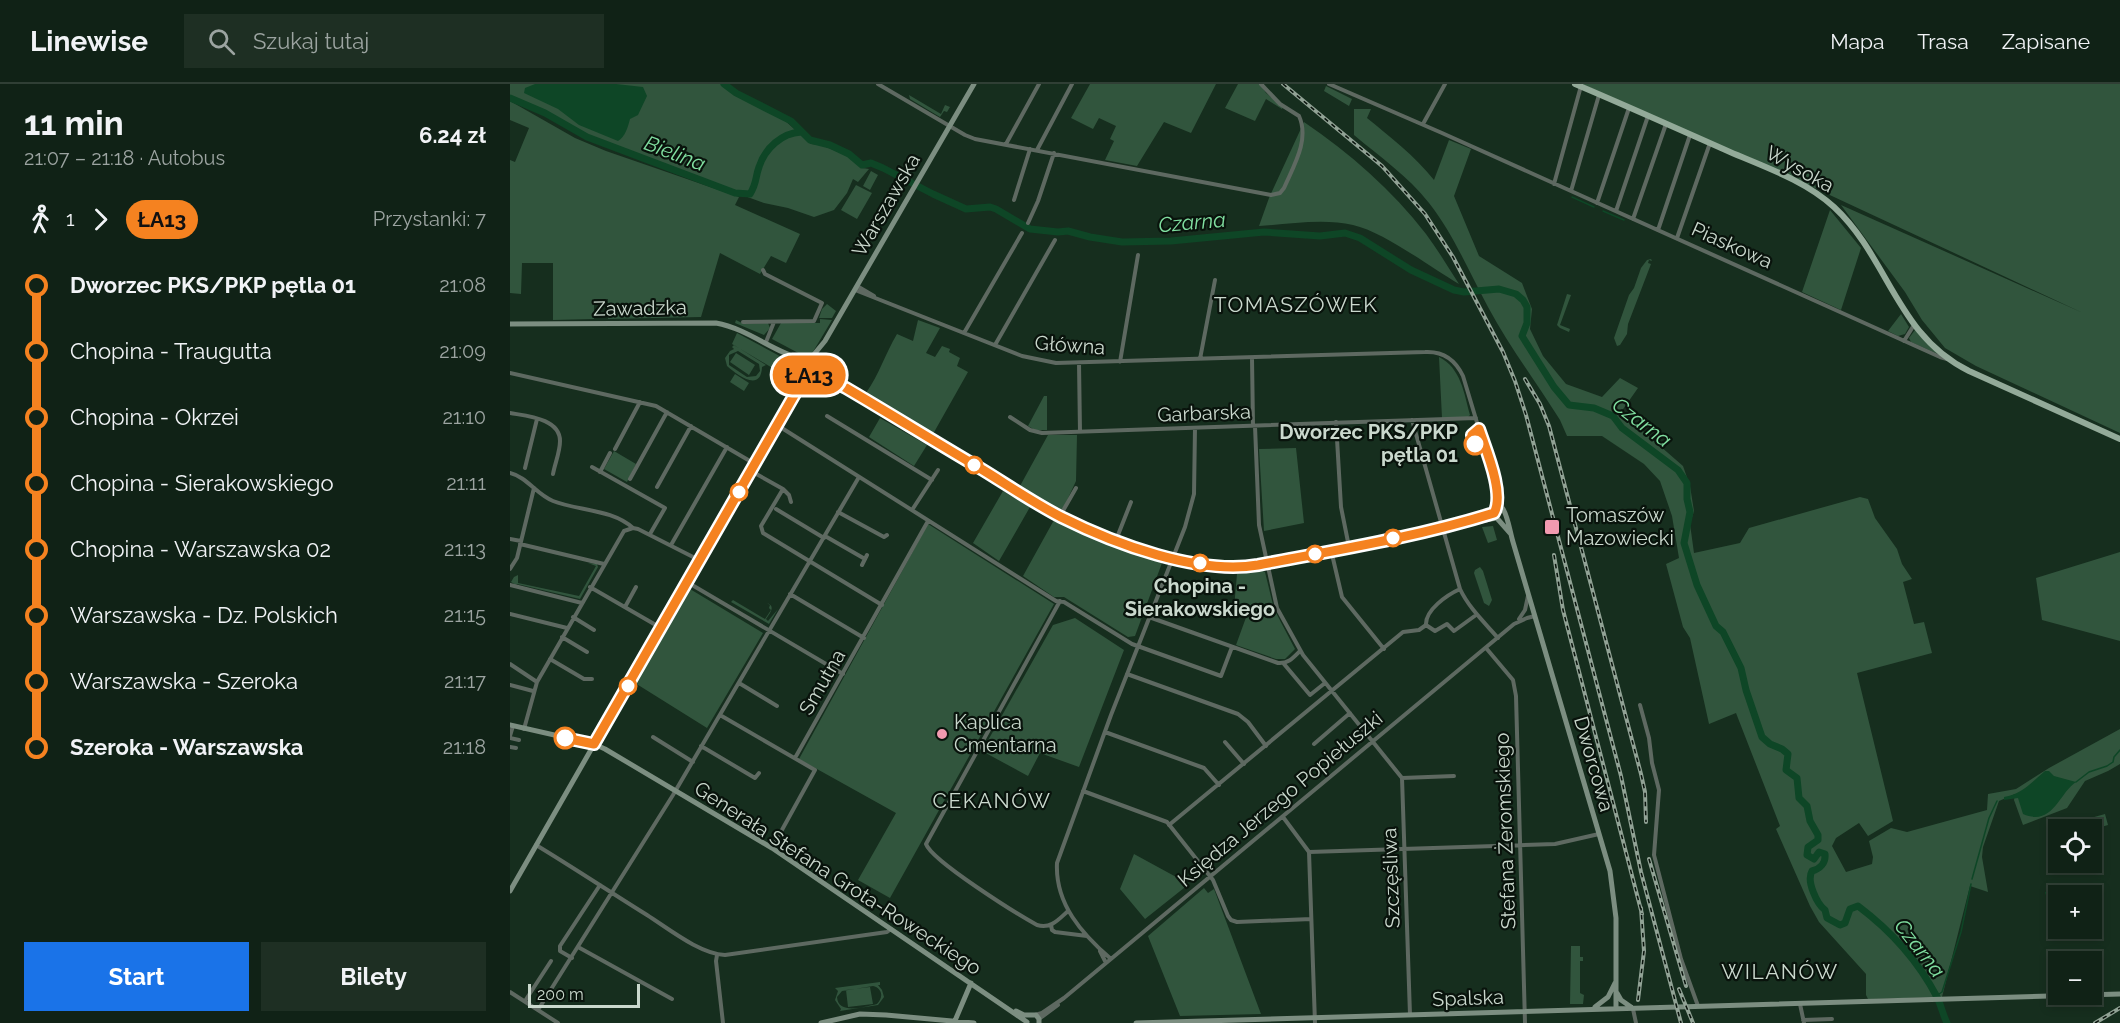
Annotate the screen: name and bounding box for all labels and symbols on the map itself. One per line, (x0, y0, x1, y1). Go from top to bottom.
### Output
water label: Bielina (641, 130, 709, 176)
street label: Wysoka (1762, 140, 1838, 198)
street label: Warszawska (847, 149, 925, 261)
water label: Czarna (1157, 207, 1227, 237)
street label: Piaskowa (1688, 217, 1776, 273)
district label: TOMASZÓWEK (1214, 292, 1378, 317)
street label: Zawadzka (593, 295, 687, 321)
street label: Główna (1034, 331, 1106, 359)
line badge: ŁA13 (767, 356, 851, 394)
water label: Czarna (1608, 392, 1676, 452)
street label: Garbarska (1157, 399, 1251, 427)
place label: Dworzec PKS/PKP pętla 01 (1279, 420, 1459, 467)
marker: Dworzec PKS/PKP pętla 01 (1464, 433, 1486, 455)
unlabelled marker (965, 456, 983, 474)
unlabelled marker (730, 483, 748, 501)
place label: Tomaszów Mazowiecki (1566, 503, 1674, 550)
marker: Tomaszów Mazowiecki (1543, 518, 1561, 536)
unlabelled marker (1384, 529, 1402, 547)
unlabelled marker (1306, 545, 1324, 563)
marker: Chopina - Sierakowskiego (1191, 554, 1209, 572)
place label: Chopina - Sierakowskiego (1125, 574, 1275, 621)
street label: Smutna (794, 645, 850, 719)
unlabelled marker (619, 677, 637, 695)
street label: Księdza Jerzego Popiełuszki (1173, 706, 1387, 892)
place label: Kaplica Cmentarna (954, 710, 1057, 757)
street label: Dworcowa (1569, 714, 1619, 814)
unlabelled marker (554, 727, 576, 749)
marker: Kaplica Cmentarna (935, 727, 949, 741)
street label: Stefana Żeromskiego (1489, 732, 1520, 930)
street label: Generała Stefana Grota-Roweckiego (690, 776, 986, 980)
district label: CEKANÓW (933, 788, 1051, 813)
street label: Szczęśliwa (1377, 827, 1405, 929)
water label: Czarna (1889, 914, 1951, 982)
district label: WILANÓW (1721, 959, 1839, 984)
scale bar (528, 981, 640, 1008)
street label: Spalska (1432, 985, 1504, 1011)

